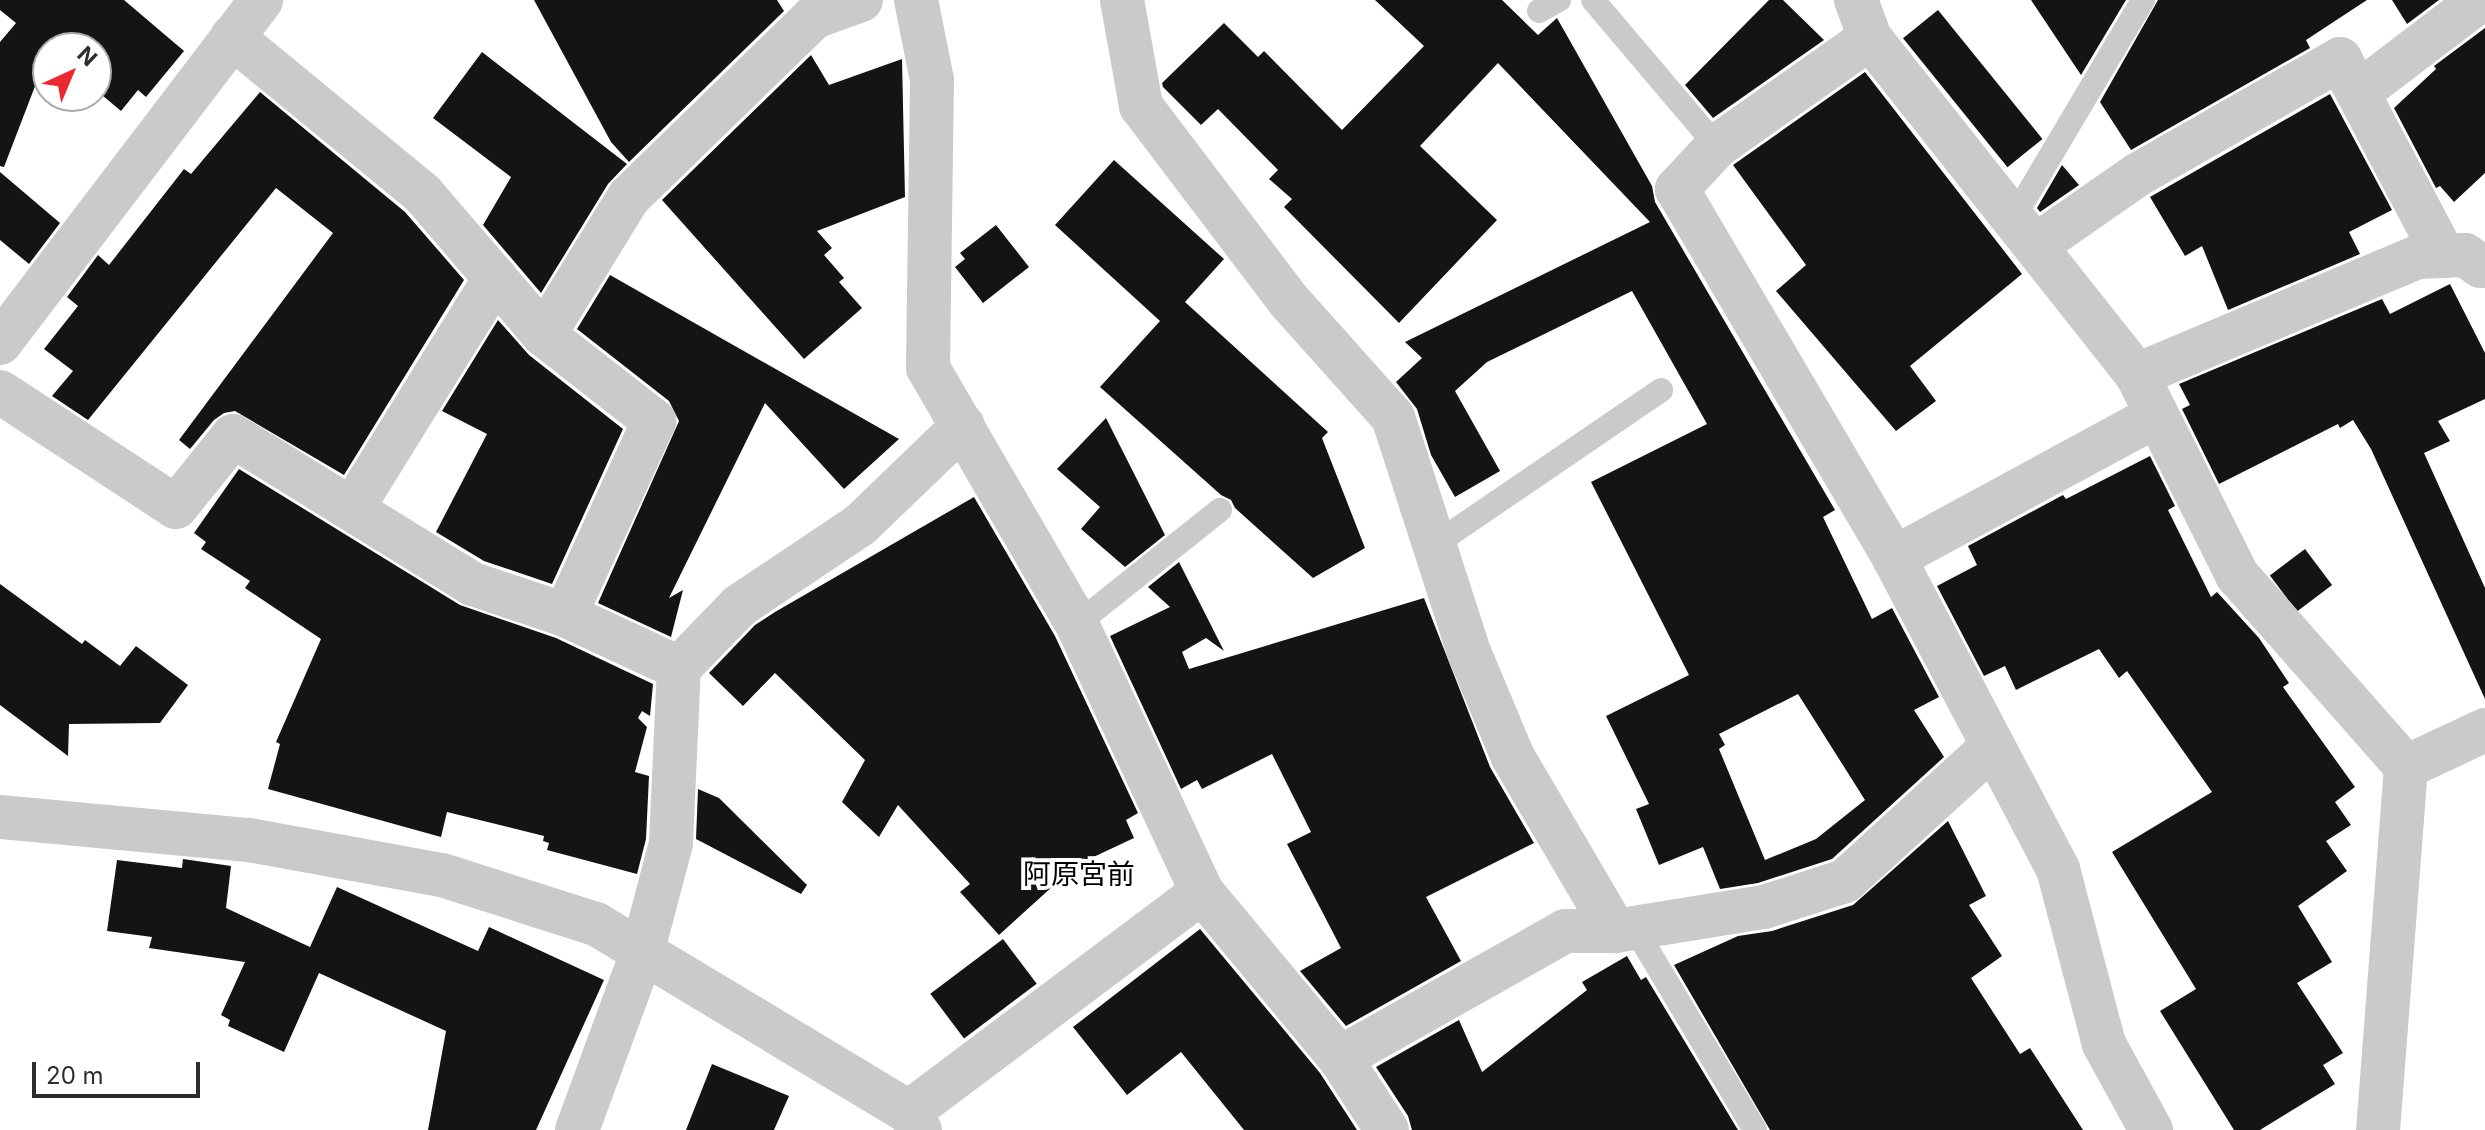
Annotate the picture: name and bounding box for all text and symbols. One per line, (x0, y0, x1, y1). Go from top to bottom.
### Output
north arrow (32, 32, 112, 112)
text: N (72, 41, 102, 71)
district label: 阿原宮前 (1023, 857, 1135, 891)
scale bar (36, 1046, 204, 1096)
text: 20 m (46, 1061, 104, 1090)

